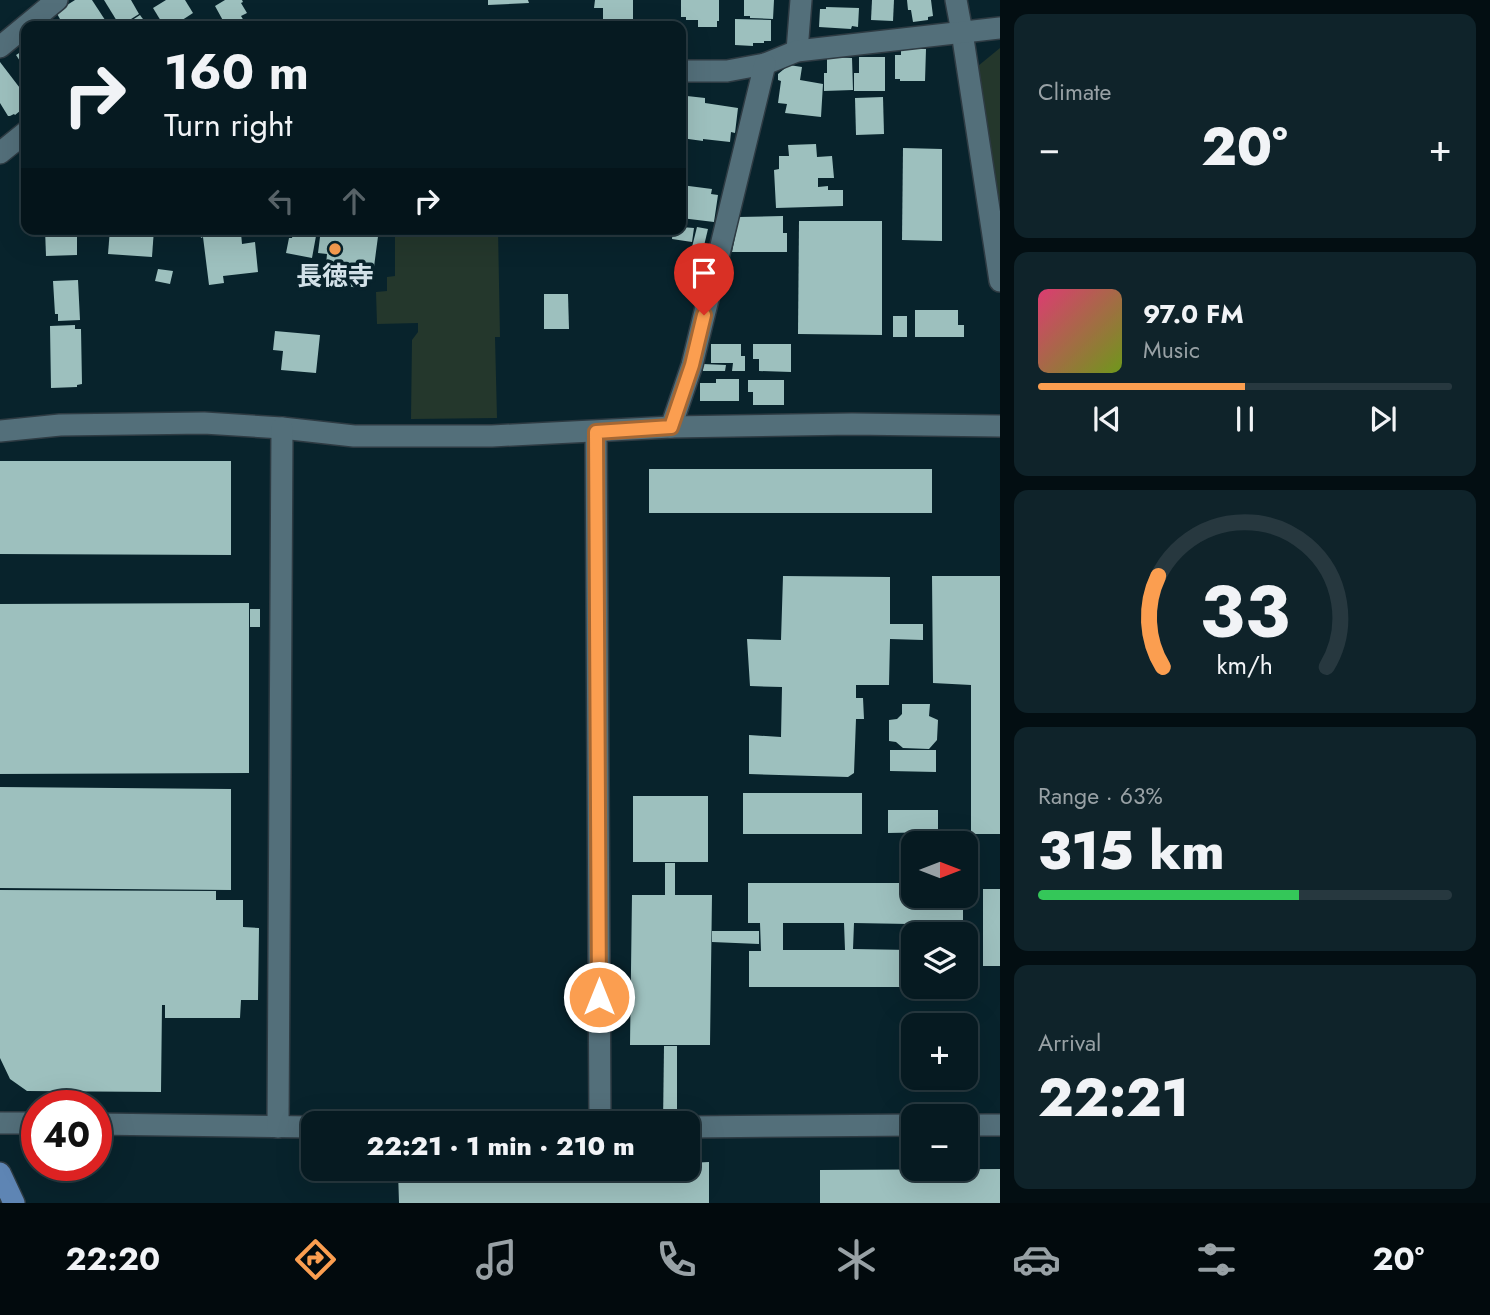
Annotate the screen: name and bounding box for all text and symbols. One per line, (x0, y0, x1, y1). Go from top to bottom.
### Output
text: 160 m (164, 37, 309, 107)
icon: right (49, 49, 140, 140)
text: Climate (1038, 75, 1111, 109)
text: Turn right (164, 102, 293, 148)
text: 20° (1201, 109, 1288, 185)
text: − (1038, 120, 1060, 175)
text: + (1429, 120, 1452, 175)
icon: left (262, 182, 300, 220)
icon: ahead (335, 182, 373, 220)
icon: right (408, 182, 446, 220)
marker: 長徳寺 (327, 241, 343, 257)
pin (674, 243, 734, 315)
icon: arrive (685, 254, 723, 292)
place label: 長徳寺 (296, 257, 374, 295)
text: 97.0 FM (1143, 295, 1244, 333)
text: Music (1143, 333, 1200, 367)
icon: previous (1088, 400, 1126, 438)
icon: pause (1226, 400, 1264, 438)
icon: next (1364, 400, 1402, 438)
text: 33 (1200, 560, 1290, 665)
text: km/h (1217, 647, 1273, 683)
text: Range · 63% (1038, 779, 1163, 813)
text: 315 km (1038, 813, 1225, 889)
north arrow (901, 831, 978, 908)
map controls (901, 831, 978, 1181)
button: layers (901, 922, 978, 999)
position arrow (562, 960, 636, 1034)
button: + (901, 1013, 978, 1090)
text: Arrival (1038, 1026, 1101, 1060)
text: 22:21 (1038, 1060, 1189, 1136)
speed limit sign: 40 (21, 1090, 112, 1181)
button: − (901, 1104, 978, 1181)
text: 22:21 · 1 min · 210 m (366, 1127, 635, 1165)
icon: directions (291, 1235, 340, 1284)
icon: music (472, 1235, 521, 1284)
icon: phone (652, 1235, 701, 1284)
icon: climate (832, 1235, 881, 1284)
icon: car (1012, 1235, 1061, 1284)
icon: filters (1192, 1235, 1241, 1284)
text: 22:20 (66, 1236, 160, 1282)
text: 20° (1373, 1236, 1424, 1282)

